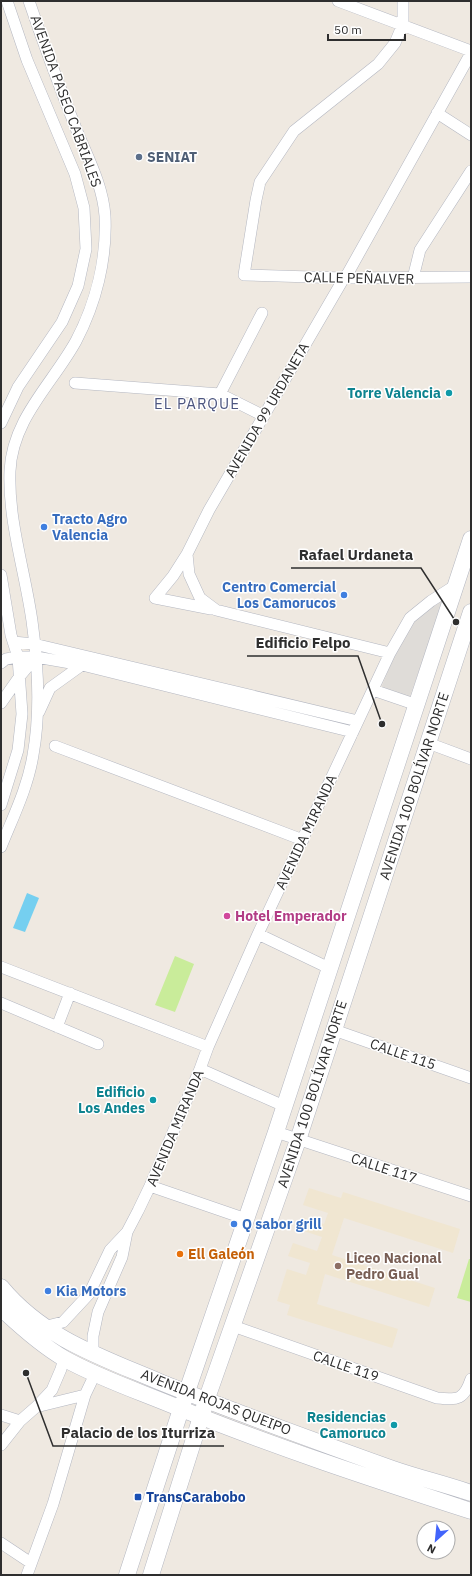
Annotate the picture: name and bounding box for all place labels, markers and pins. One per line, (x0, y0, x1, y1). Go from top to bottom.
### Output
place label: SENIAT (147, 148, 197, 166)
marker: SENIAT (134, 152, 144, 162)
place label: Torre Valencia (347, 384, 441, 402)
marker: Torre Valencia (444, 388, 454, 398)
place label: Tracto Agro Valencia (52, 510, 128, 544)
marker: Tracto Agro Valencia (39, 522, 49, 532)
callout: Rafael Urdaneta (291, 541, 421, 568)
place label: Centro Comercial Los Camorucos (222, 578, 336, 612)
marker: Centro Comercial Los Camorucos (339, 590, 349, 600)
callout: Edificio Felpo (247, 629, 358, 656)
place label: Hotel Emperador (235, 907, 347, 925)
marker: Hotel Emperador (222, 911, 232, 921)
place label: Edificio Los Andes (78, 1083, 145, 1117)
marker: Edificio Los Andes (148, 1095, 158, 1105)
place label: Q sabor grill (242, 1215, 321, 1233)
marker: Q sabor grill (229, 1219, 239, 1229)
place label: Ell Galeón (188, 1245, 255, 1263)
marker: Ell Galeón (175, 1249, 185, 1259)
place label: Liceo Nacional Pedro Gual (346, 1249, 441, 1283)
marker: Liceo Nacional Pedro Gual (333, 1261, 343, 1271)
place label: Kia Motors (56, 1282, 126, 1300)
marker: Kia Motors (43, 1286, 53, 1296)
place label: Residencias Camoruco (307, 1408, 386, 1442)
callout: Palacio de los Iturriza (53, 1419, 224, 1446)
marker: Residencias Camoruco (389, 1420, 399, 1430)
place label: TransCarabobo (146, 1488, 246, 1506)
marker: TransCarabobo (133, 1492, 143, 1502)

